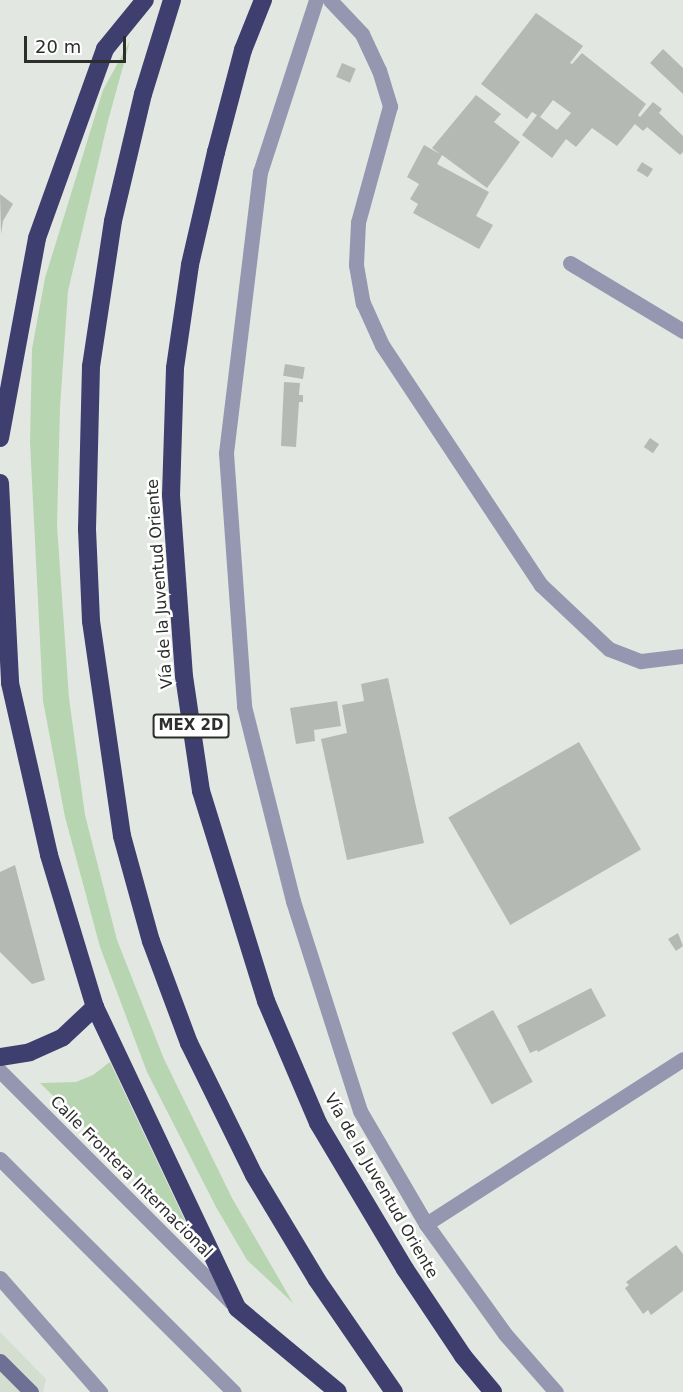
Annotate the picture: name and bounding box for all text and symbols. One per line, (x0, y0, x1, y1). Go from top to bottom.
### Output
scale bar (27, 24, 129, 62)
text: 20 m (35, 36, 81, 57)
street label: Vía de la Juventud Oriente (143, 478, 177, 690)
road number: MEX 2D (152, 714, 230, 738)
street label: Vía de la Juventud Oriente (320, 1090, 442, 1282)
street label: Calle Frontera Internacional (46, 1092, 216, 1262)

